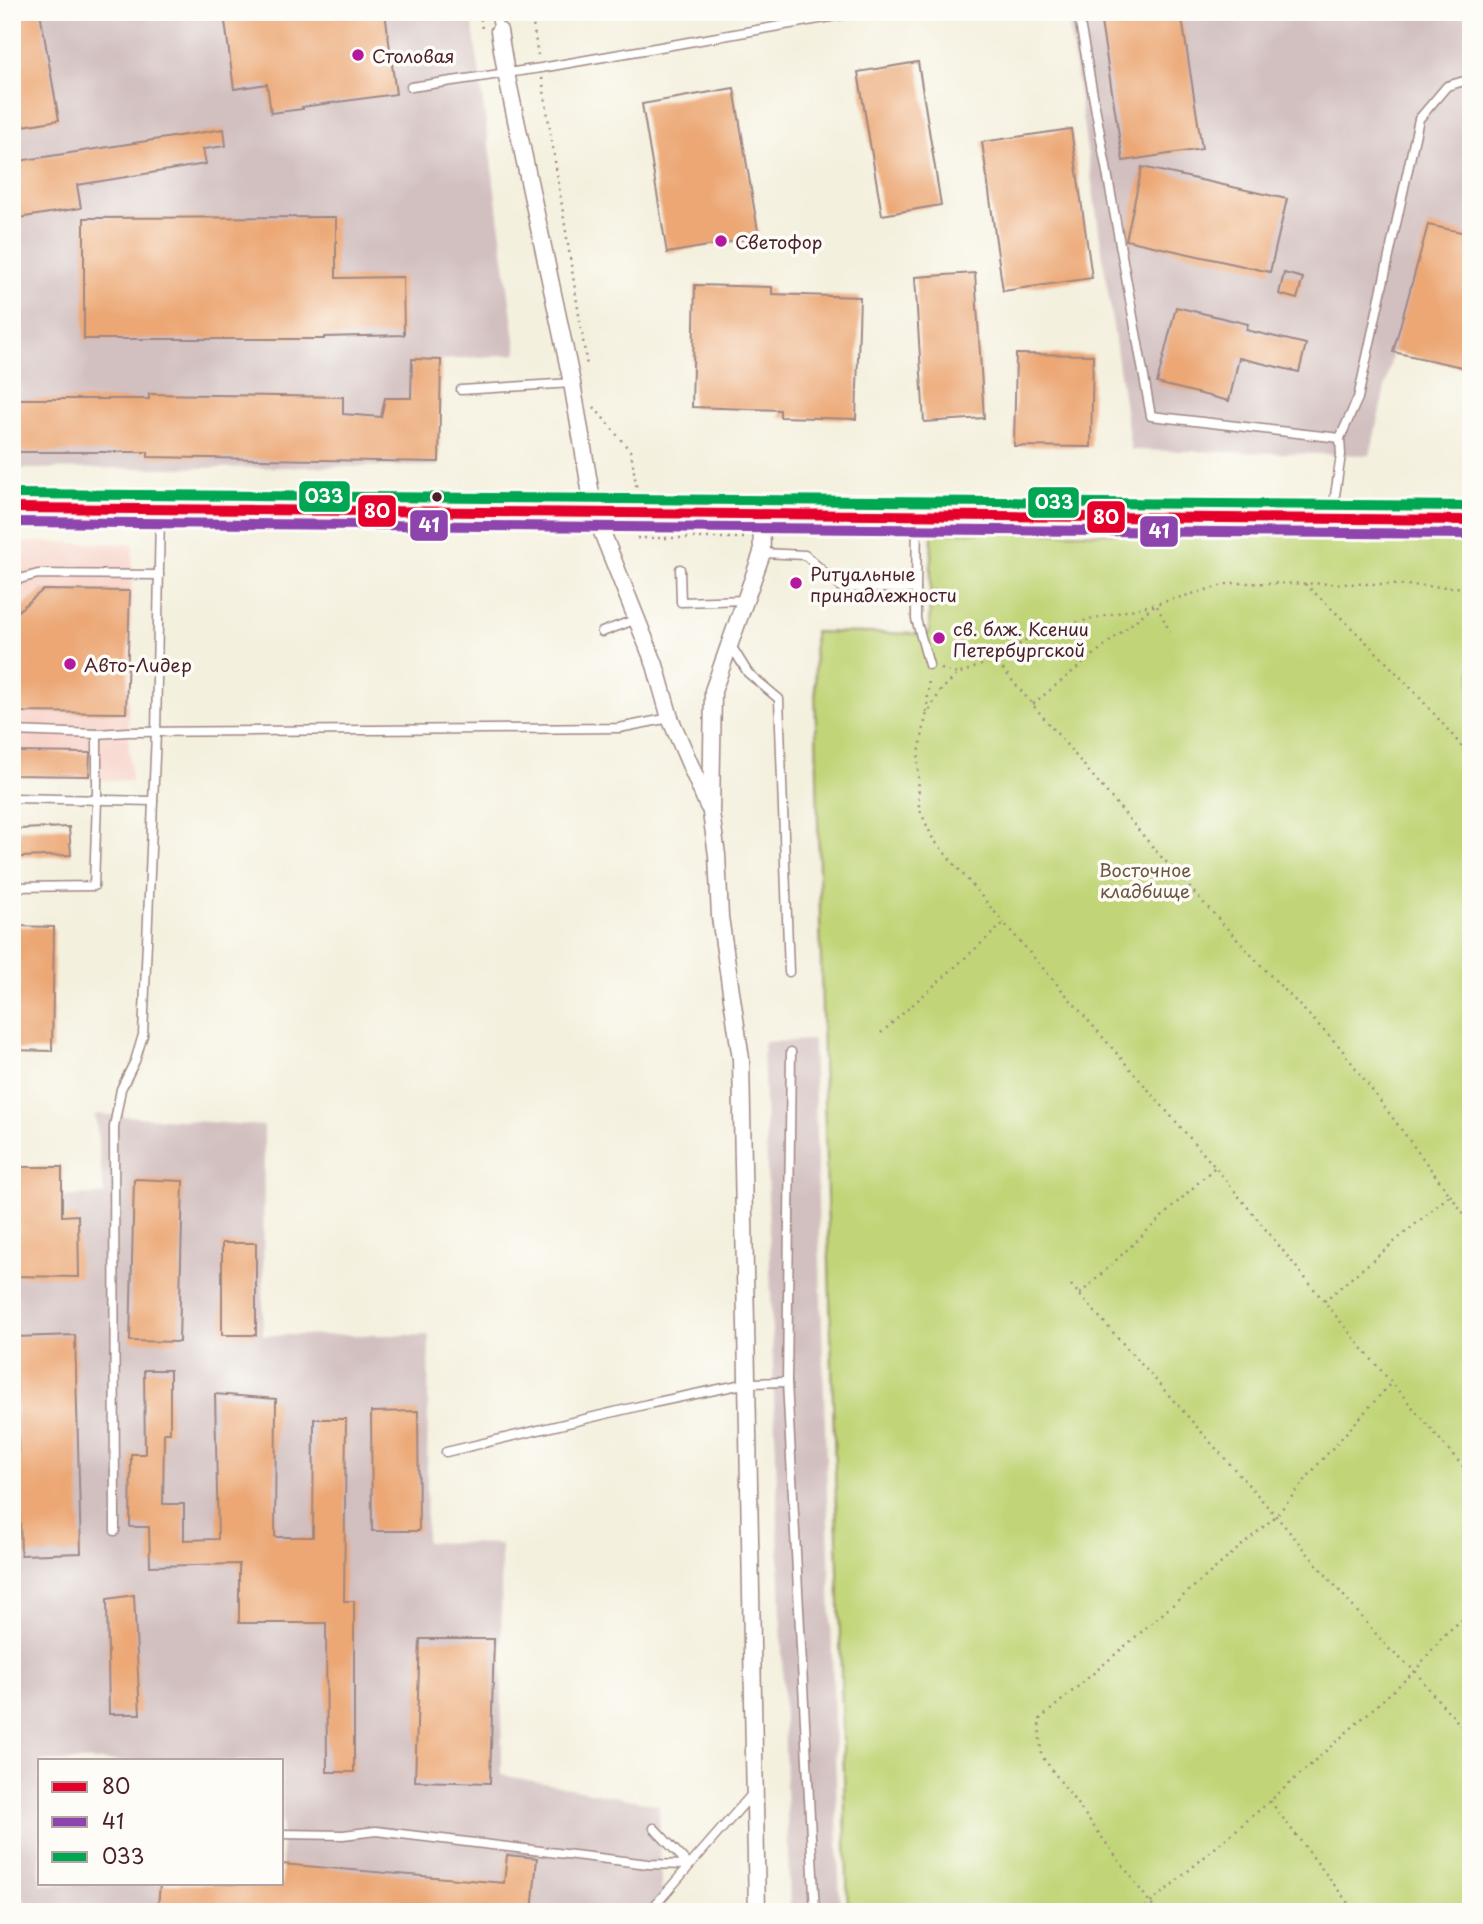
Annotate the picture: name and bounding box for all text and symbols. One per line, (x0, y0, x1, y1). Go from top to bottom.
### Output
place label: Столовая (372, 42, 455, 69)
marker: Столовая (350, 47, 366, 63)
place label: Светофор (735, 228, 822, 255)
marker: Светофор (713, 233, 729, 249)
line badge: 033 (298, 480, 351, 513)
text: 033 (305, 481, 343, 509)
line badge: 033 (1027, 486, 1080, 519)
text: 033 (1035, 487, 1073, 515)
unlabelled marker (430, 490, 444, 504)
line badge: 80 (357, 494, 397, 528)
text: 80 (364, 496, 390, 524)
line badge: 80 (1086, 500, 1126, 534)
text: 80 (1093, 502, 1119, 530)
line badge: 41 (409, 509, 449, 542)
text: 41 (418, 510, 440, 538)
line badge: 41 (1139, 515, 1179, 548)
text: 41 (1148, 516, 1170, 544)
place label: Ритуальные принадлежности (810, 560, 957, 608)
marker: Ритуальные принадлежности (788, 575, 804, 591)
place label: св. блж. Ксении Петербургской (953, 615, 1089, 663)
marker: св. блж. Ксении Петербургской (931, 630, 947, 646)
place label: Авто-Лидер (84, 651, 192, 678)
marker: Авто-Лидер (62, 656, 78, 672)
park label: Восточное кладбище (1099, 856, 1191, 904)
legend (38, 1759, 284, 1885)
text: 80 (102, 1769, 130, 1801)
text: 41 (102, 1804, 124, 1836)
text: 033 (102, 1839, 144, 1871)

